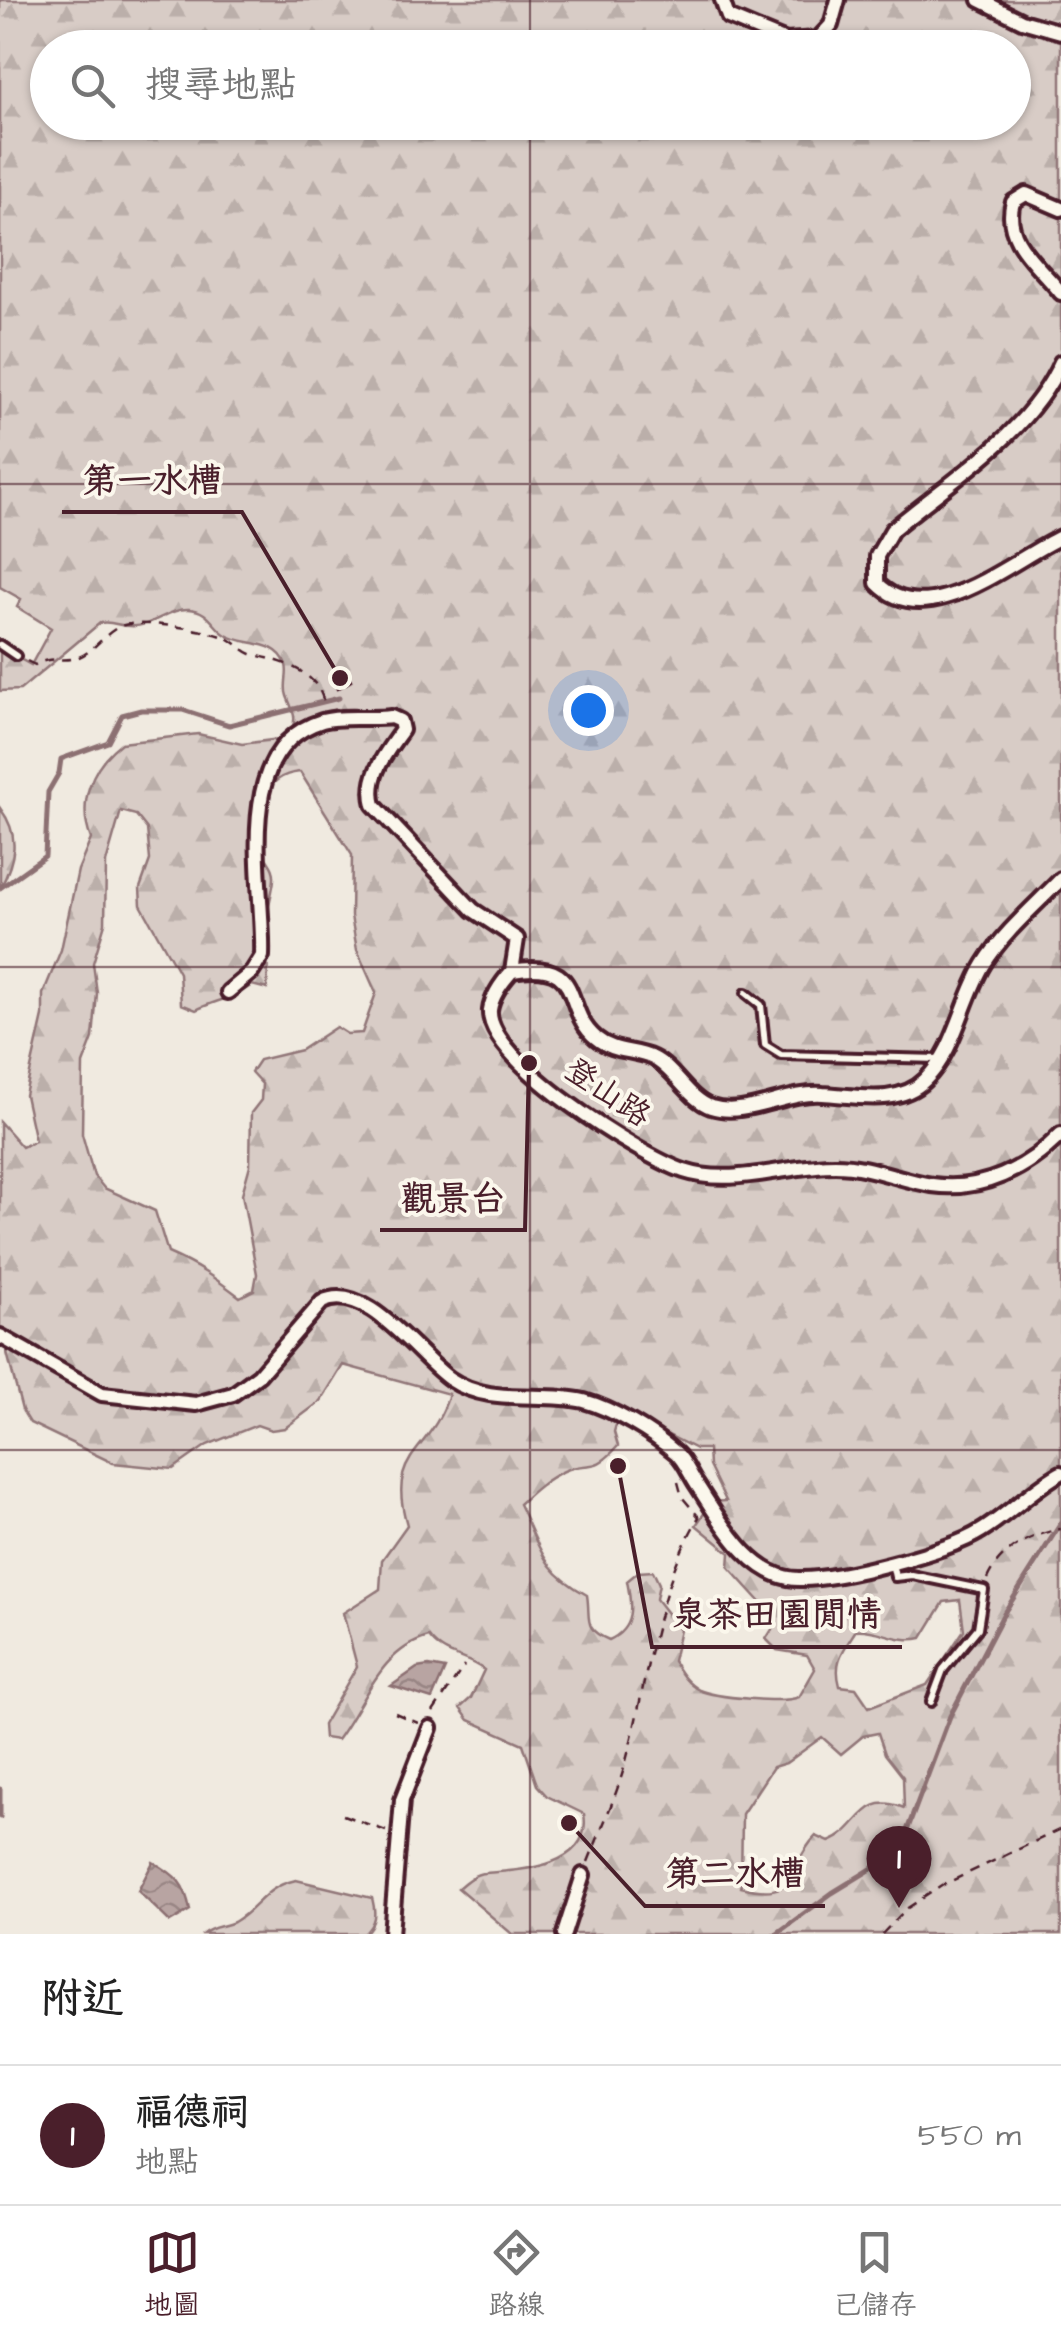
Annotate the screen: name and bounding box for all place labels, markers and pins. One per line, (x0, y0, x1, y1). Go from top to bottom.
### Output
callout: 第一水槽 (62, 447, 242, 512)
callout: 觀景台 (380, 1165, 525, 1230)
callout: 泉茶田園閒情 (652, 1582, 902, 1647)
pin: 1 (866, 1826, 932, 1908)
callout: 第二水槽 (645, 1841, 825, 1906)

